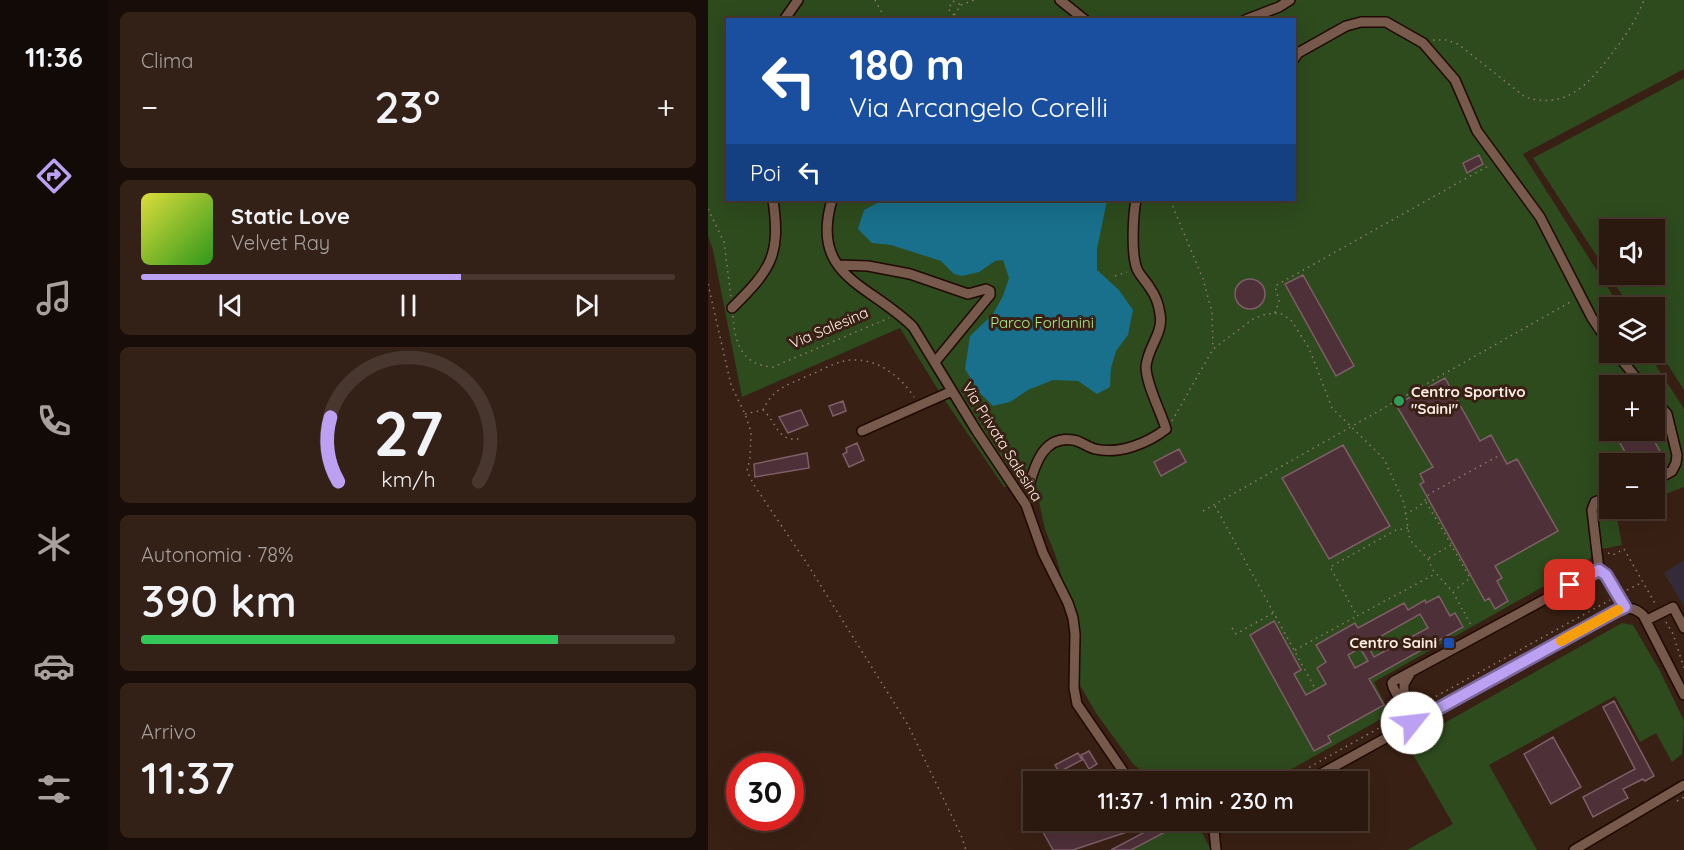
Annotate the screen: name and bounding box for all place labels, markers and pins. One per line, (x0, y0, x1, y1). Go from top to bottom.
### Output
place label: Centro Sportivo "Saini" (1411, 382, 1526, 418)
marker: Centro Sportivo "Saini" (1392, 394, 1406, 408)
pin (1544, 559, 1595, 610)
place label: Centro Saini (1350, 633, 1437, 652)
marker: Centro Saini (1442, 636, 1456, 650)

